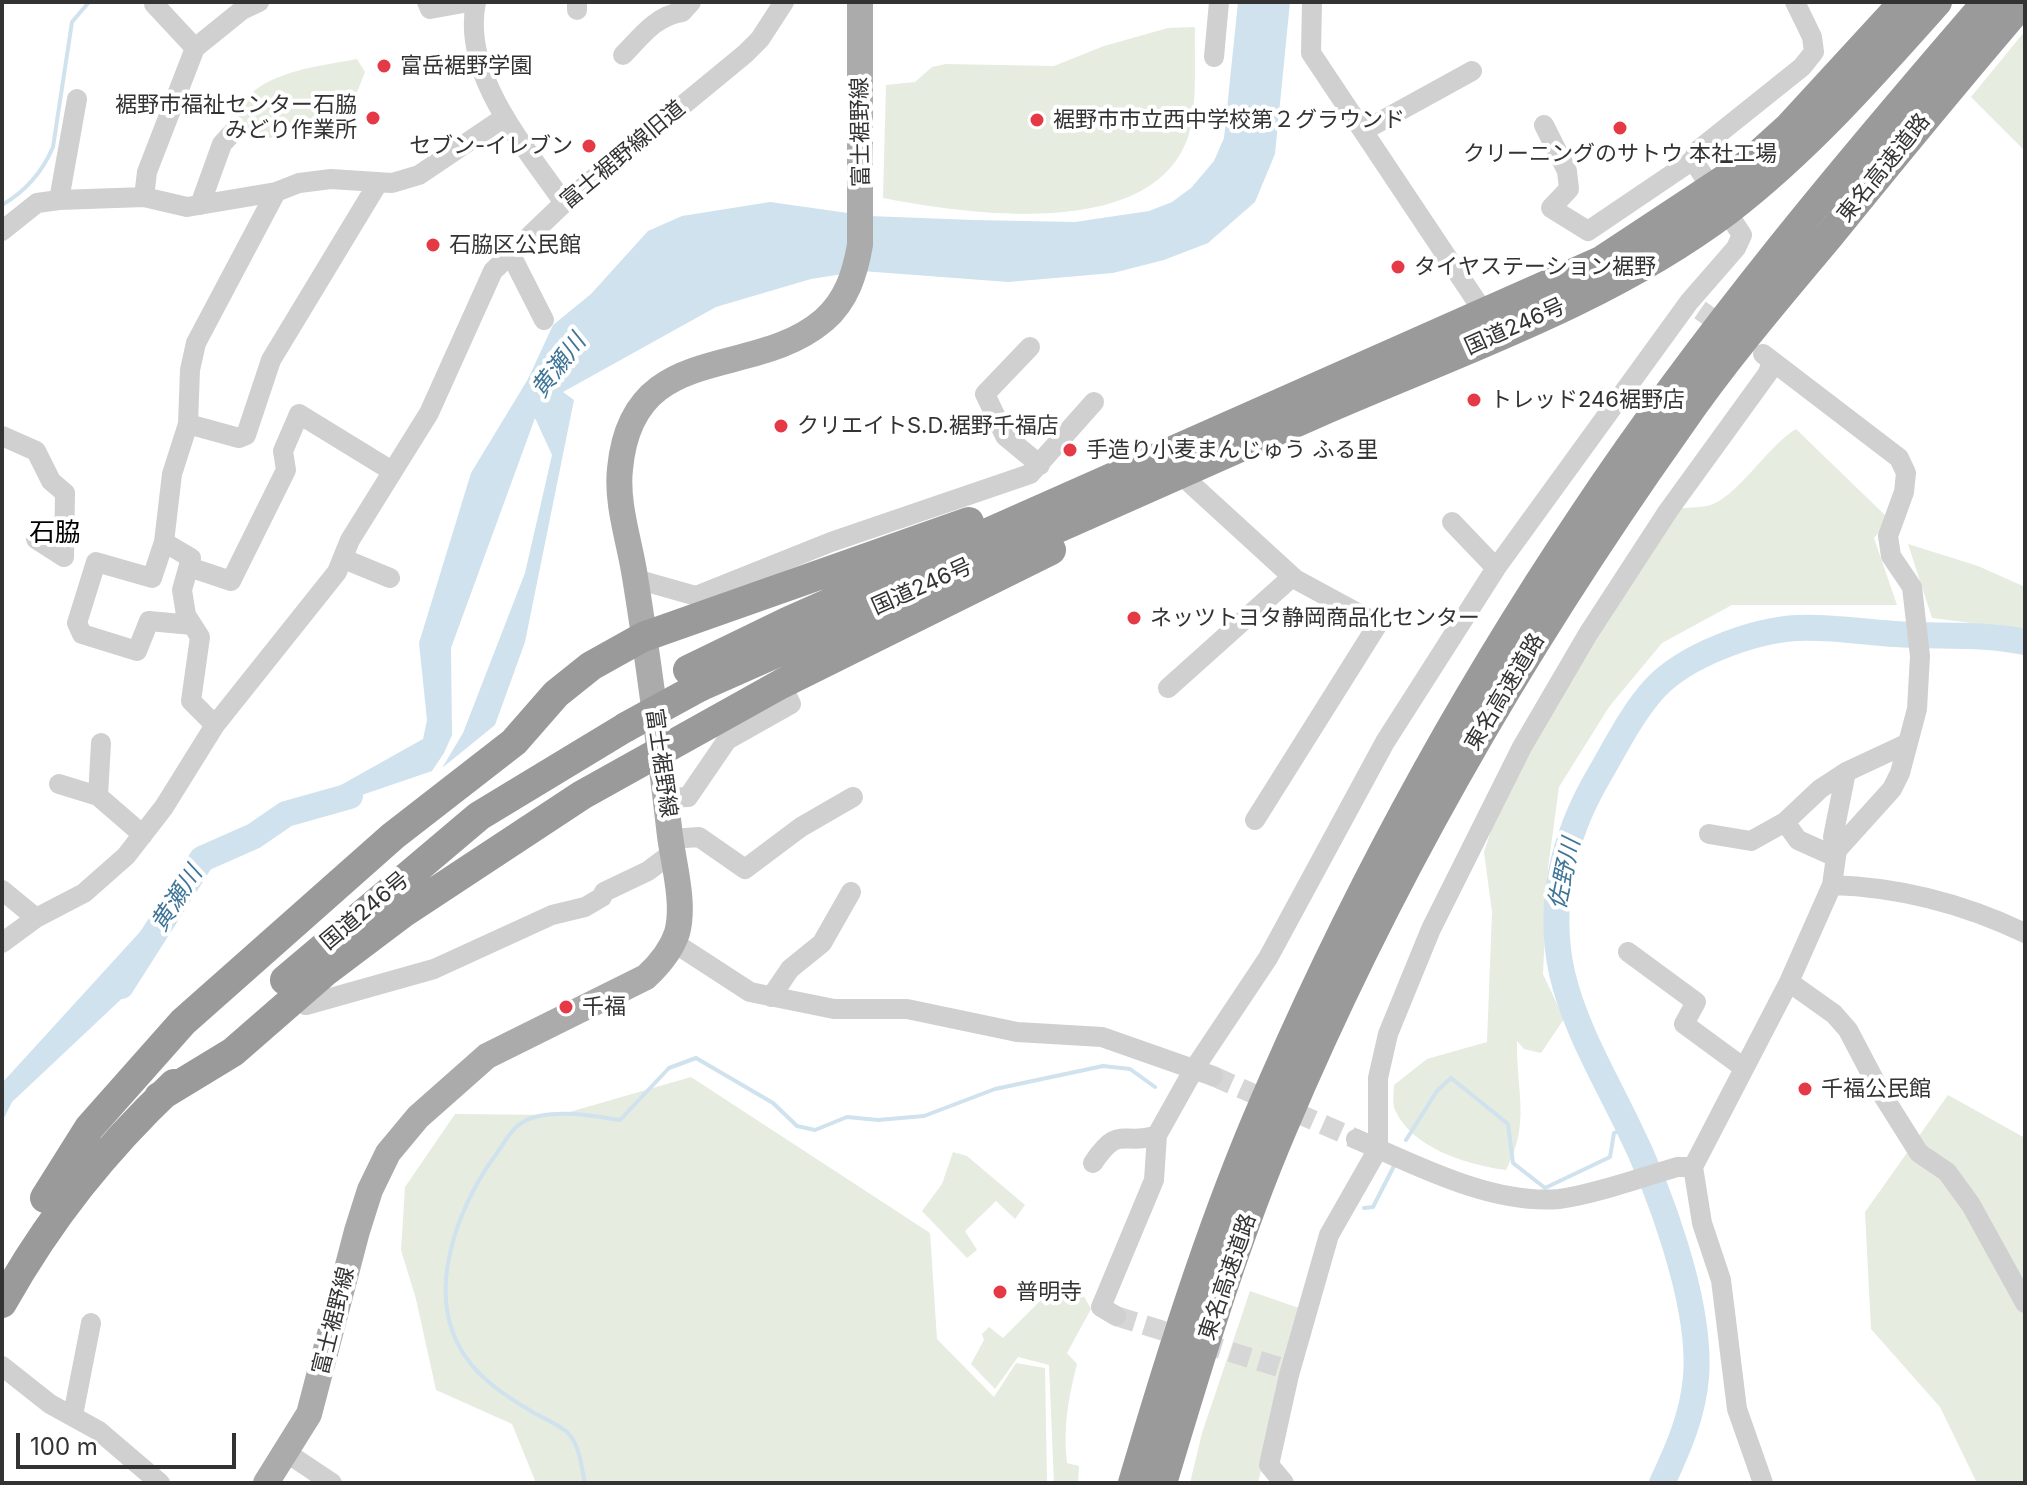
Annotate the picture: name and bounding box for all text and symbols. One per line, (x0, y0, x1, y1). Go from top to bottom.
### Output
place label: 富岳裾野学園 (400, 53, 532, 79)
marker: 富岳裾野学園 (375, 57, 393, 75)
street label: 富士裾野線 (847, 77, 875, 187)
place label: 裾野市福祉センター石脇 みどり作業所 (115, 92, 357, 144)
street label: 富士裾野線旧道 (556, 95, 690, 215)
place label: 裾野市市立西中学校第２グラウンド (1053, 107, 1405, 133)
street label: 東名高速道路 (1832, 108, 1936, 228)
marker: 裾野市福祉センター石脇 みどり作業所 (364, 109, 382, 127)
marker: 裾野市市立西中学校第２グラウンド (1028, 111, 1046, 129)
marker: クリーニングのサトウ 本社工場 (1611, 119, 1629, 137)
place label: セブン-イレブン (409, 133, 573, 159)
marker: セブン-イレブン (580, 137, 598, 155)
place label: クリーニングのサトウ 本社工場 (1463, 141, 1777, 167)
place label: 石脇区公民館 (449, 232, 581, 258)
marker: 石脇区公民館 (424, 236, 442, 254)
place label: タイヤステーション裾野 (1414, 254, 1656, 280)
marker: タイヤステーション裾野 (1389, 258, 1407, 276)
street label: 国道246号 (1461, 293, 1569, 361)
water label: 黄瀬川 (526, 329, 592, 403)
place label: トレッド246裾野店 (1490, 387, 1685, 413)
marker: トレッド246裾野店 (1465, 391, 1483, 409)
place label: クリエイトS.D.裾野千福店 (797, 413, 1059, 439)
marker: クリエイトS.D.裾野千福店 (772, 417, 790, 435)
place label: 手造り小麦まんじゅう ふる里 (1086, 437, 1378, 463)
marker: 手造り小麦まんじゅう ふる里 (1061, 441, 1079, 459)
district label: 石脇 (29, 517, 81, 549)
street label: 国道246号 (868, 553, 976, 621)
place label: ネッツトヨタ静岡商品化センター (1150, 605, 1480, 631)
marker: ネッツトヨタ静岡商品化センター (1125, 609, 1143, 627)
street label: 東名高速道路 (1460, 629, 1550, 755)
street label: 富士裾野線 (640, 707, 682, 819)
water label: 佐野川 (1543, 836, 1587, 912)
water label: 黄瀬川 (145, 861, 209, 937)
street label: 国道246号 (316, 867, 414, 955)
place label: 千福 (582, 994, 626, 1020)
marker: 千福 (557, 998, 575, 1016)
place label: 千福公民館 (1821, 1076, 1931, 1102)
marker: 千福公民館 (1796, 1080, 1814, 1098)
street label: 東名高速道路 (1194, 1210, 1262, 1344)
street label: 富士裾野線 (308, 1264, 360, 1378)
place label: 普明寺 (1016, 1279, 1082, 1305)
marker: 普明寺 (991, 1283, 1009, 1301)
scale bar (20, 1417, 240, 1467)
text: 100 m (30, 1432, 98, 1461)

